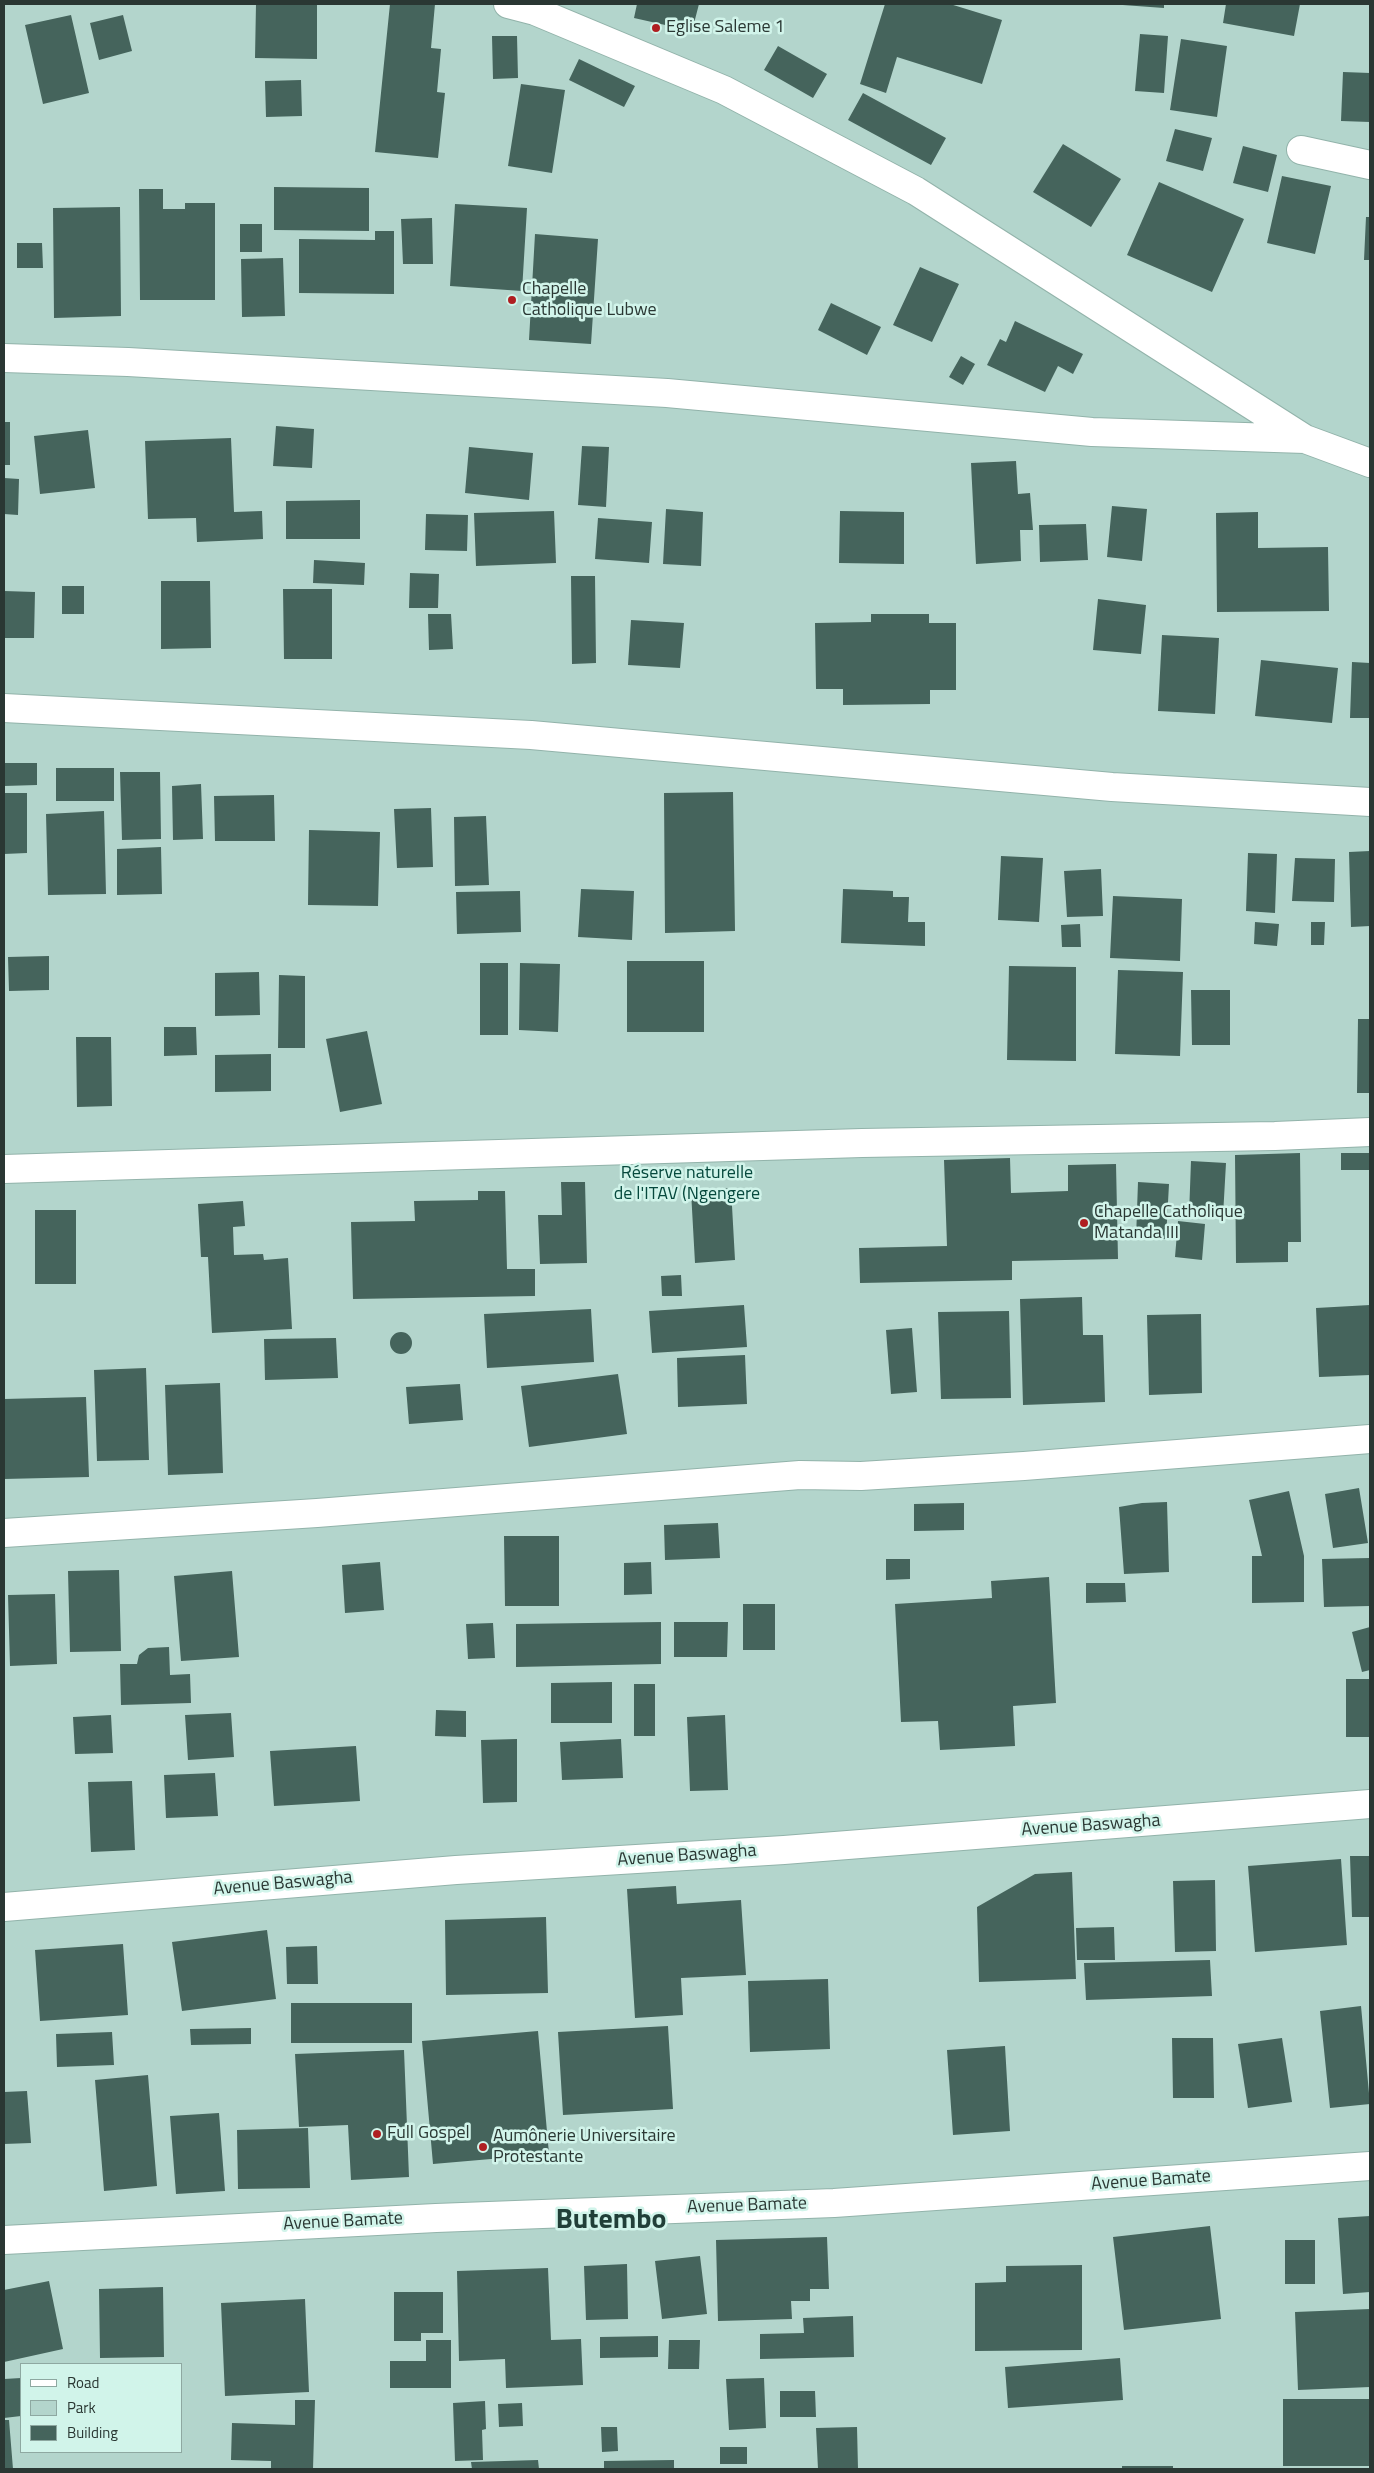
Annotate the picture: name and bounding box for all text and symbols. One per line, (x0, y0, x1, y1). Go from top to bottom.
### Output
place label: Eglise Saleme 1 (666, 17, 785, 39)
marker: Eglise Saleme 1 (650, 22, 662, 34)
place label: Chapelle Catholique Lubwe (522, 279, 657, 322)
marker: Chapelle Catholique Lubwe (506, 294, 518, 306)
park label: Réserve naturelle de l'ITAV (Ngengere (614, 1163, 760, 1206)
place label: Chapelle Catholique Matanda III (1094, 1202, 1243, 1244)
marker: Chapelle Catholique Matanda III (1078, 1217, 1090, 1229)
street label: Avenue Baswagha (1021, 1810, 1161, 1842)
street label: Avenue Baswagha (617, 1840, 757, 1872)
street label: Avenue Baswagha (213, 1867, 353, 1901)
place label: Full Gospel (387, 2123, 470, 2145)
place label: Aumônerie Universitaire Protestante (493, 2126, 676, 2168)
marker: Full Gospel (371, 2128, 383, 2140)
marker: Aumônerie Universitaire Protestante (477, 2141, 489, 2153)
street label: Avenue Bamate (1090, 2166, 1212, 2196)
street label: Avenue Bamate (687, 2193, 807, 2219)
district label: Butembo (556, 2204, 666, 2238)
street label: Avenue Bamate (283, 2208, 403, 2236)
legend (20, 2363, 182, 2453)
text: Road (67, 2371, 99, 2394)
text: Park (67, 2396, 96, 2419)
text: Building (67, 2421, 118, 2444)

